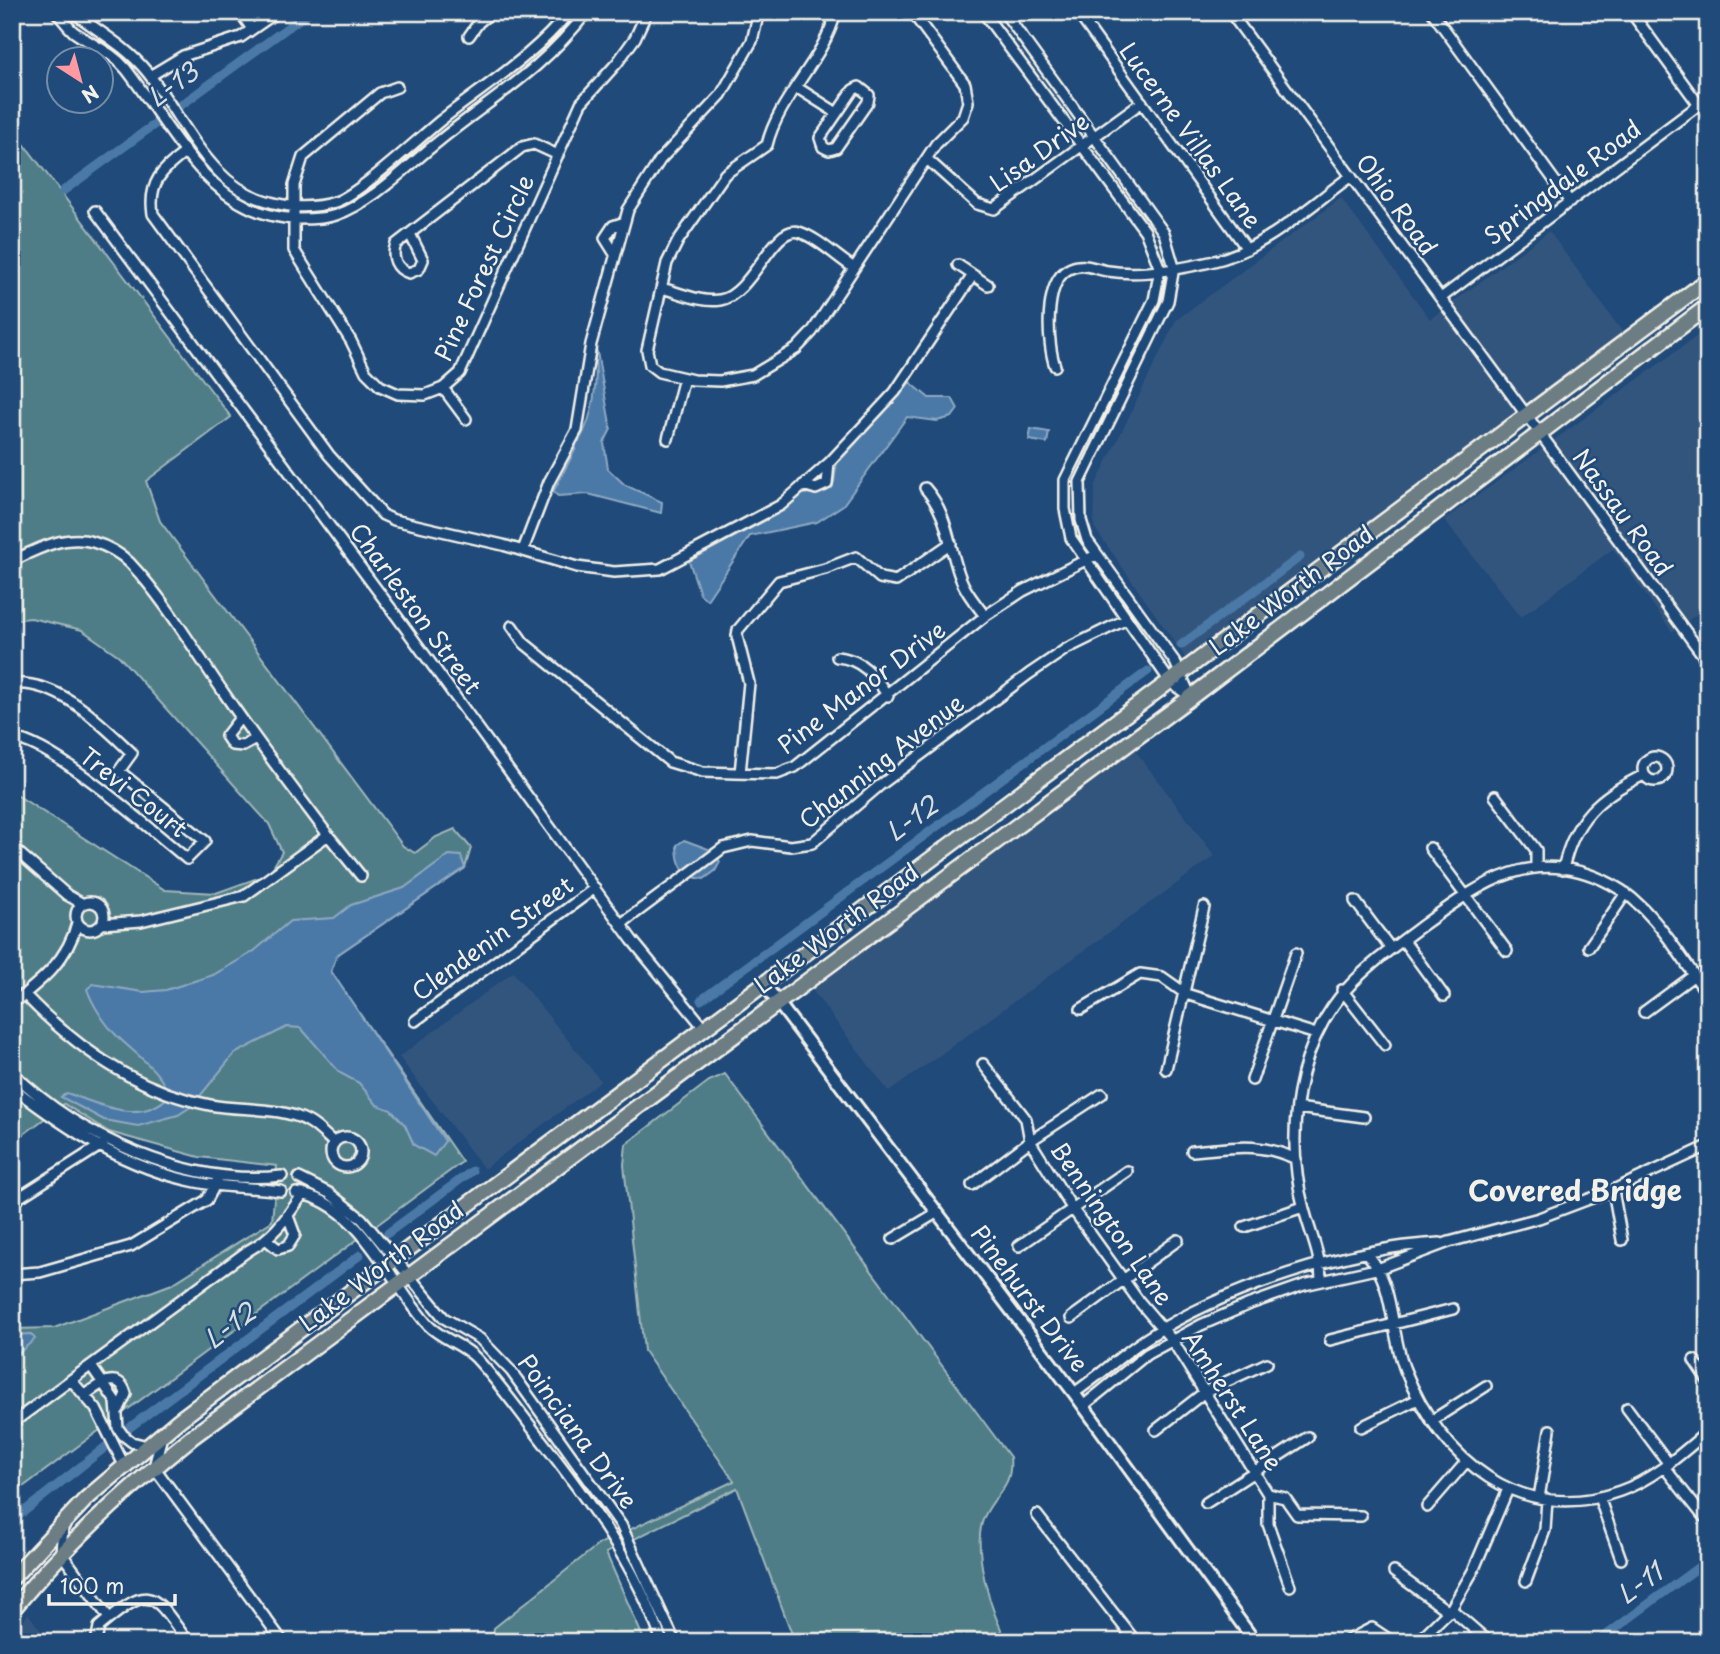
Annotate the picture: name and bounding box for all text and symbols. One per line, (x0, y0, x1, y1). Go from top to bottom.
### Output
street label: Lucerne Villas Lane (1112, 34, 1272, 236)
north arrow (46, 46, 116, 116)
water label: L-13 (138, 51, 207, 116)
text: N (76, 79, 105, 110)
street label: Lisa Drive (982, 103, 1096, 200)
street label: Springdale Road (1476, 110, 1648, 253)
street label: Ohio Road (1348, 145, 1447, 262)
street label: Pine Forest Circle (424, 168, 542, 367)
street label: Nassau Road (1565, 441, 1682, 583)
street label: Charleston Street (342, 514, 491, 701)
street label: Lake Worth Road (1201, 515, 1381, 663)
street label: Pine Manor Drive (769, 611, 952, 762)
street label: Channing Avenue (790, 684, 971, 836)
street label: Trevi Court (73, 738, 196, 845)
water label: L-12 (877, 784, 947, 850)
street label: Lake Worth Road (746, 853, 926, 1001)
street label: Clendenin Street (404, 866, 580, 1008)
street label: Bennington Lane (1042, 1133, 1183, 1313)
district label: Covered Bridge (1468, 1168, 1682, 1211)
street label: Lake Worth Road (291, 1191, 471, 1339)
street label: Pinehurst Drive (963, 1217, 1098, 1379)
water label: L-12 (195, 1291, 265, 1357)
street label: Amherst Lane (1175, 1322, 1293, 1478)
street label: Poinciana Drive (510, 1346, 647, 1516)
water label: L-11 (1608, 1551, 1673, 1613)
scale bar (49, 1563, 175, 1607)
text: 100 m (60, 1569, 124, 1601)

